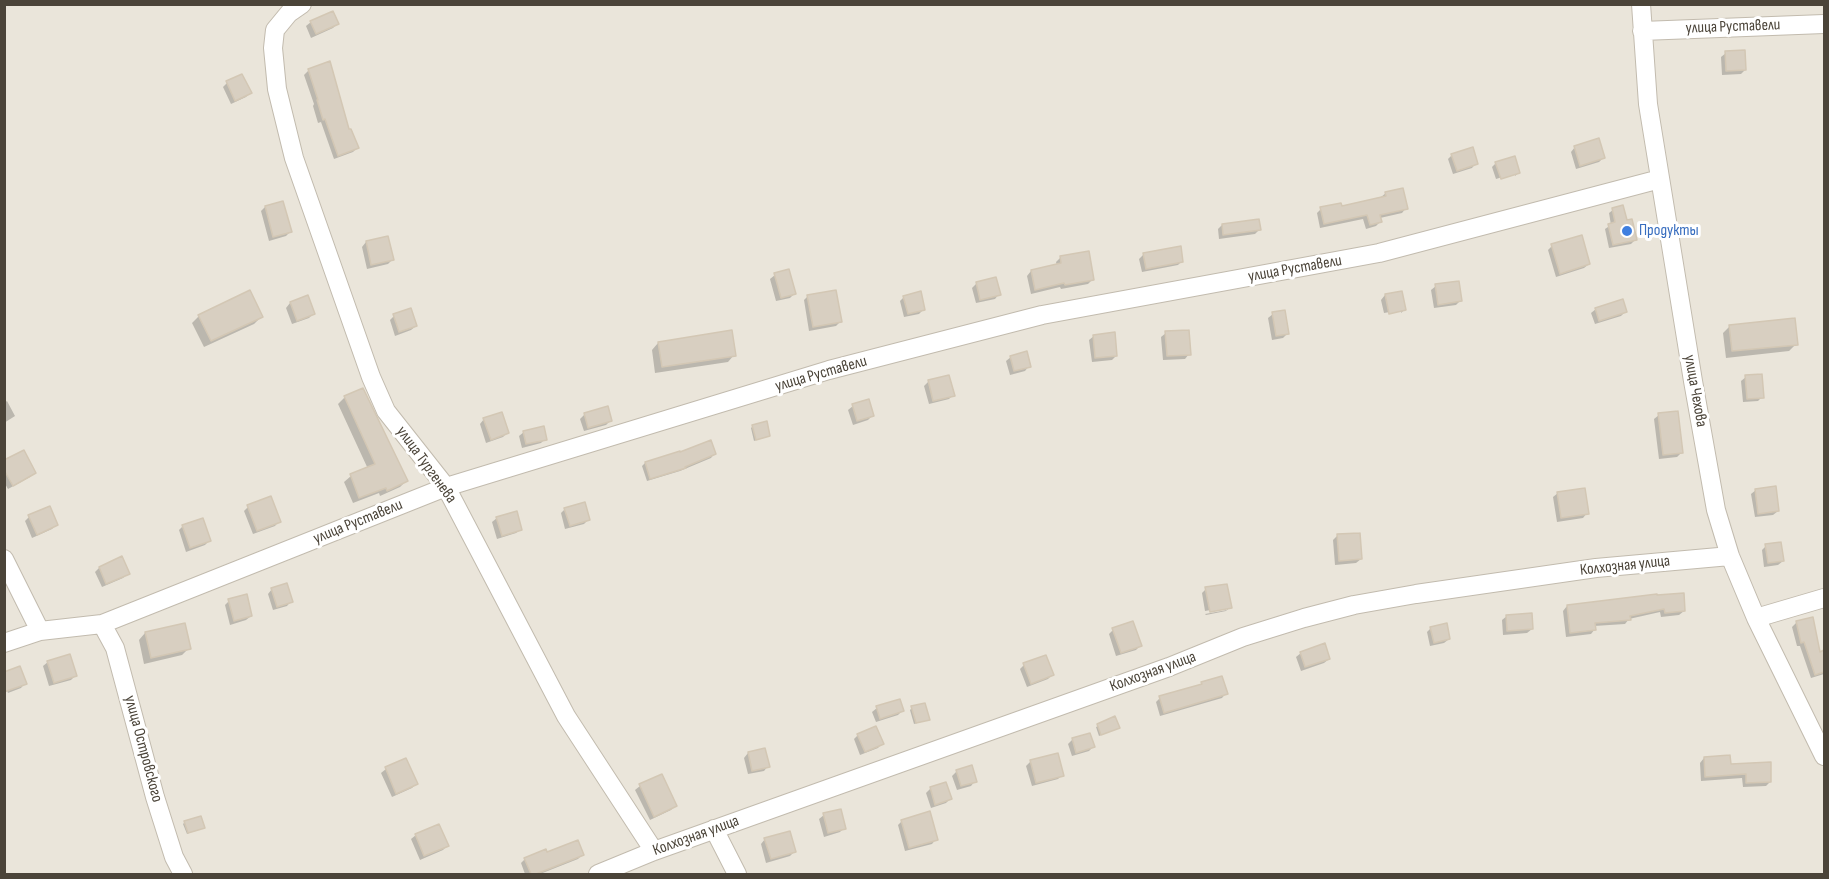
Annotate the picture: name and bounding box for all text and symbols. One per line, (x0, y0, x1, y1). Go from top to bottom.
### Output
street label: улица Руставели (1685, 16, 1781, 38)
place label: Продукты (1639, 221, 1699, 241)
marker: Продукты (1620, 224, 1634, 238)
street label: улица Руставели (1247, 251, 1343, 287)
street label: улица Руставели (773, 352, 869, 396)
street label: улица Чехова (1679, 353, 1711, 429)
street label: улица Тургенева (392, 423, 460, 507)
street label: улица Руставели (311, 495, 405, 549)
street label: Колхозная улица (1579, 552, 1671, 580)
street label: Колхозная улица (1107, 648, 1199, 696)
street label: улица Островского (120, 694, 166, 804)
street label: Колхозная улица (650, 812, 742, 860)

